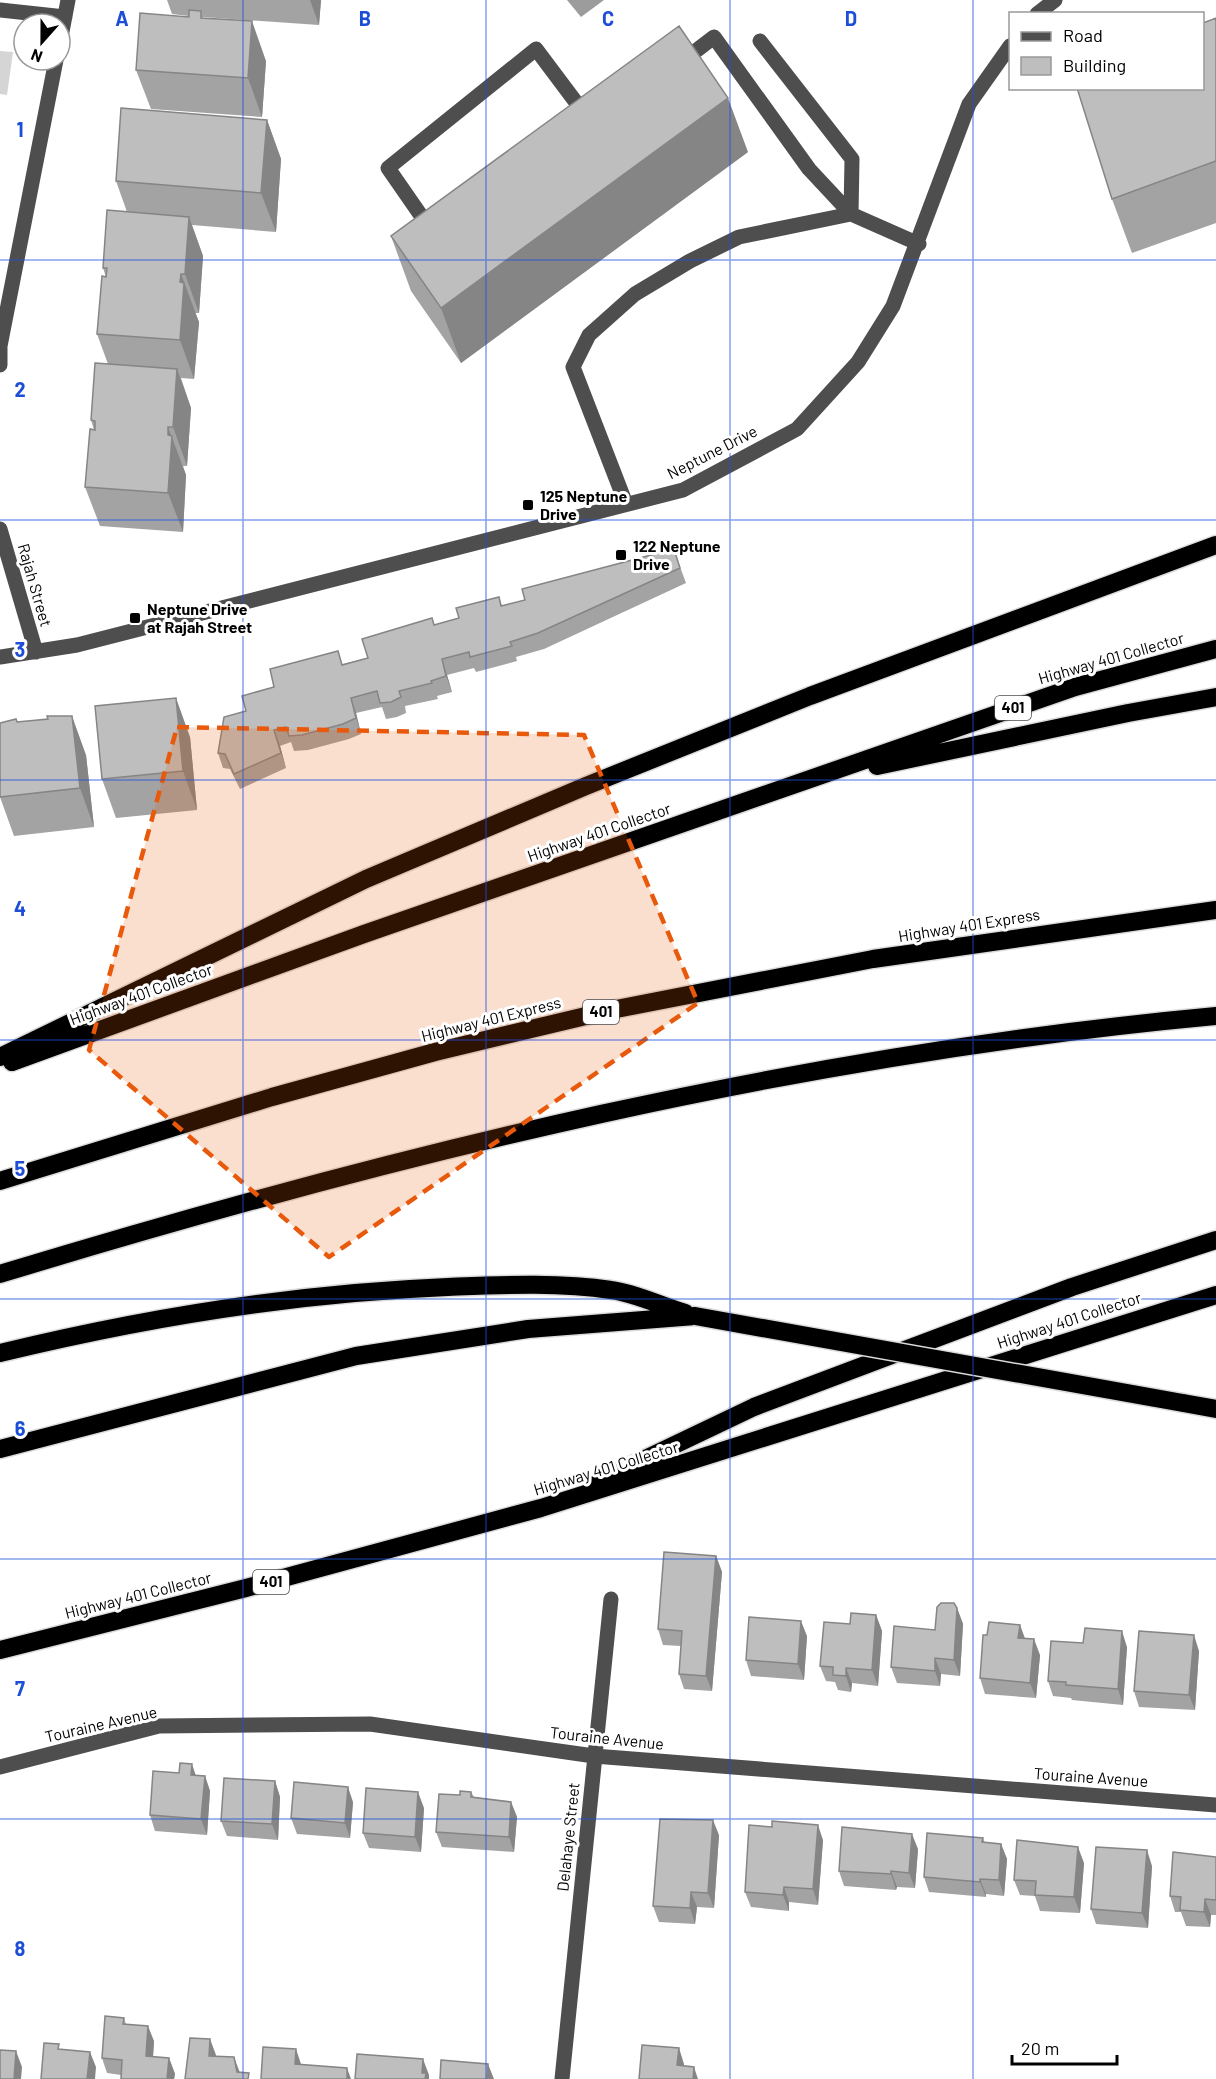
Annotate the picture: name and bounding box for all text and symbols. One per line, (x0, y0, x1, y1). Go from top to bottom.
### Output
text: A (115, 6, 129, 30)
text: B (359, 6, 371, 30)
text: C (602, 6, 614, 30)
text: D (845, 6, 857, 30)
north arrow (12, 12, 72, 72)
legend (1009, 12, 1204, 90)
text: Road (1063, 24, 1103, 46)
text: N (28, 46, 45, 67)
text: Building (1063, 54, 1126, 76)
text: 1 (16, 117, 24, 141)
text: 2 (14, 377, 26, 401)
street label: Neptune Drive (664, 421, 760, 482)
place label: 125 Neptune Drive (540, 486, 627, 523)
marker: 125 Neptune Drive (521, 498, 535, 512)
place label: 122 Neptune Drive (633, 536, 721, 573)
street label: Rajah Street (15, 541, 56, 629)
marker: 122 Neptune Drive (614, 548, 628, 562)
place label: Neptune Drive at Rajah Street (147, 599, 252, 636)
marker: Neptune Drive at Rajah Street (128, 611, 142, 625)
street label: Highway 401 Collector (1036, 628, 1186, 687)
text: 3 (15, 637, 25, 661)
road number: 401 (995, 696, 1031, 720)
street label: Highway 401 Collector (525, 798, 673, 865)
text: 4 (14, 896, 26, 920)
street label: Highway 401 Express (897, 904, 1041, 945)
street label: Highway 401 Collector (67, 959, 215, 1028)
street label: Highway 401 Express (419, 992, 563, 1045)
road number: 401 (583, 1000, 619, 1024)
text: 5 (15, 1156, 26, 1180)
street label: Highway 401 Collector (994, 1287, 1144, 1352)
text: 6 (15, 1416, 26, 1440)
street label: Highway 401 Collector (531, 1436, 681, 1499)
street label: Highway 401 Collector (63, 1567, 213, 1622)
road number: 401 (253, 1570, 289, 1594)
text: 7 (15, 1676, 25, 1700)
street label: Touraine Avenue (43, 1701, 159, 1746)
street label: Touraine Avenue (549, 1722, 665, 1753)
street label: Touraine Avenue (1033, 1763, 1149, 1790)
street label: Delahaye Street (552, 1782, 583, 1892)
text: 8 (15, 1936, 26, 1960)
scale bar (1012, 2028, 1117, 2066)
text: 20 m (1021, 2037, 1059, 2059)

